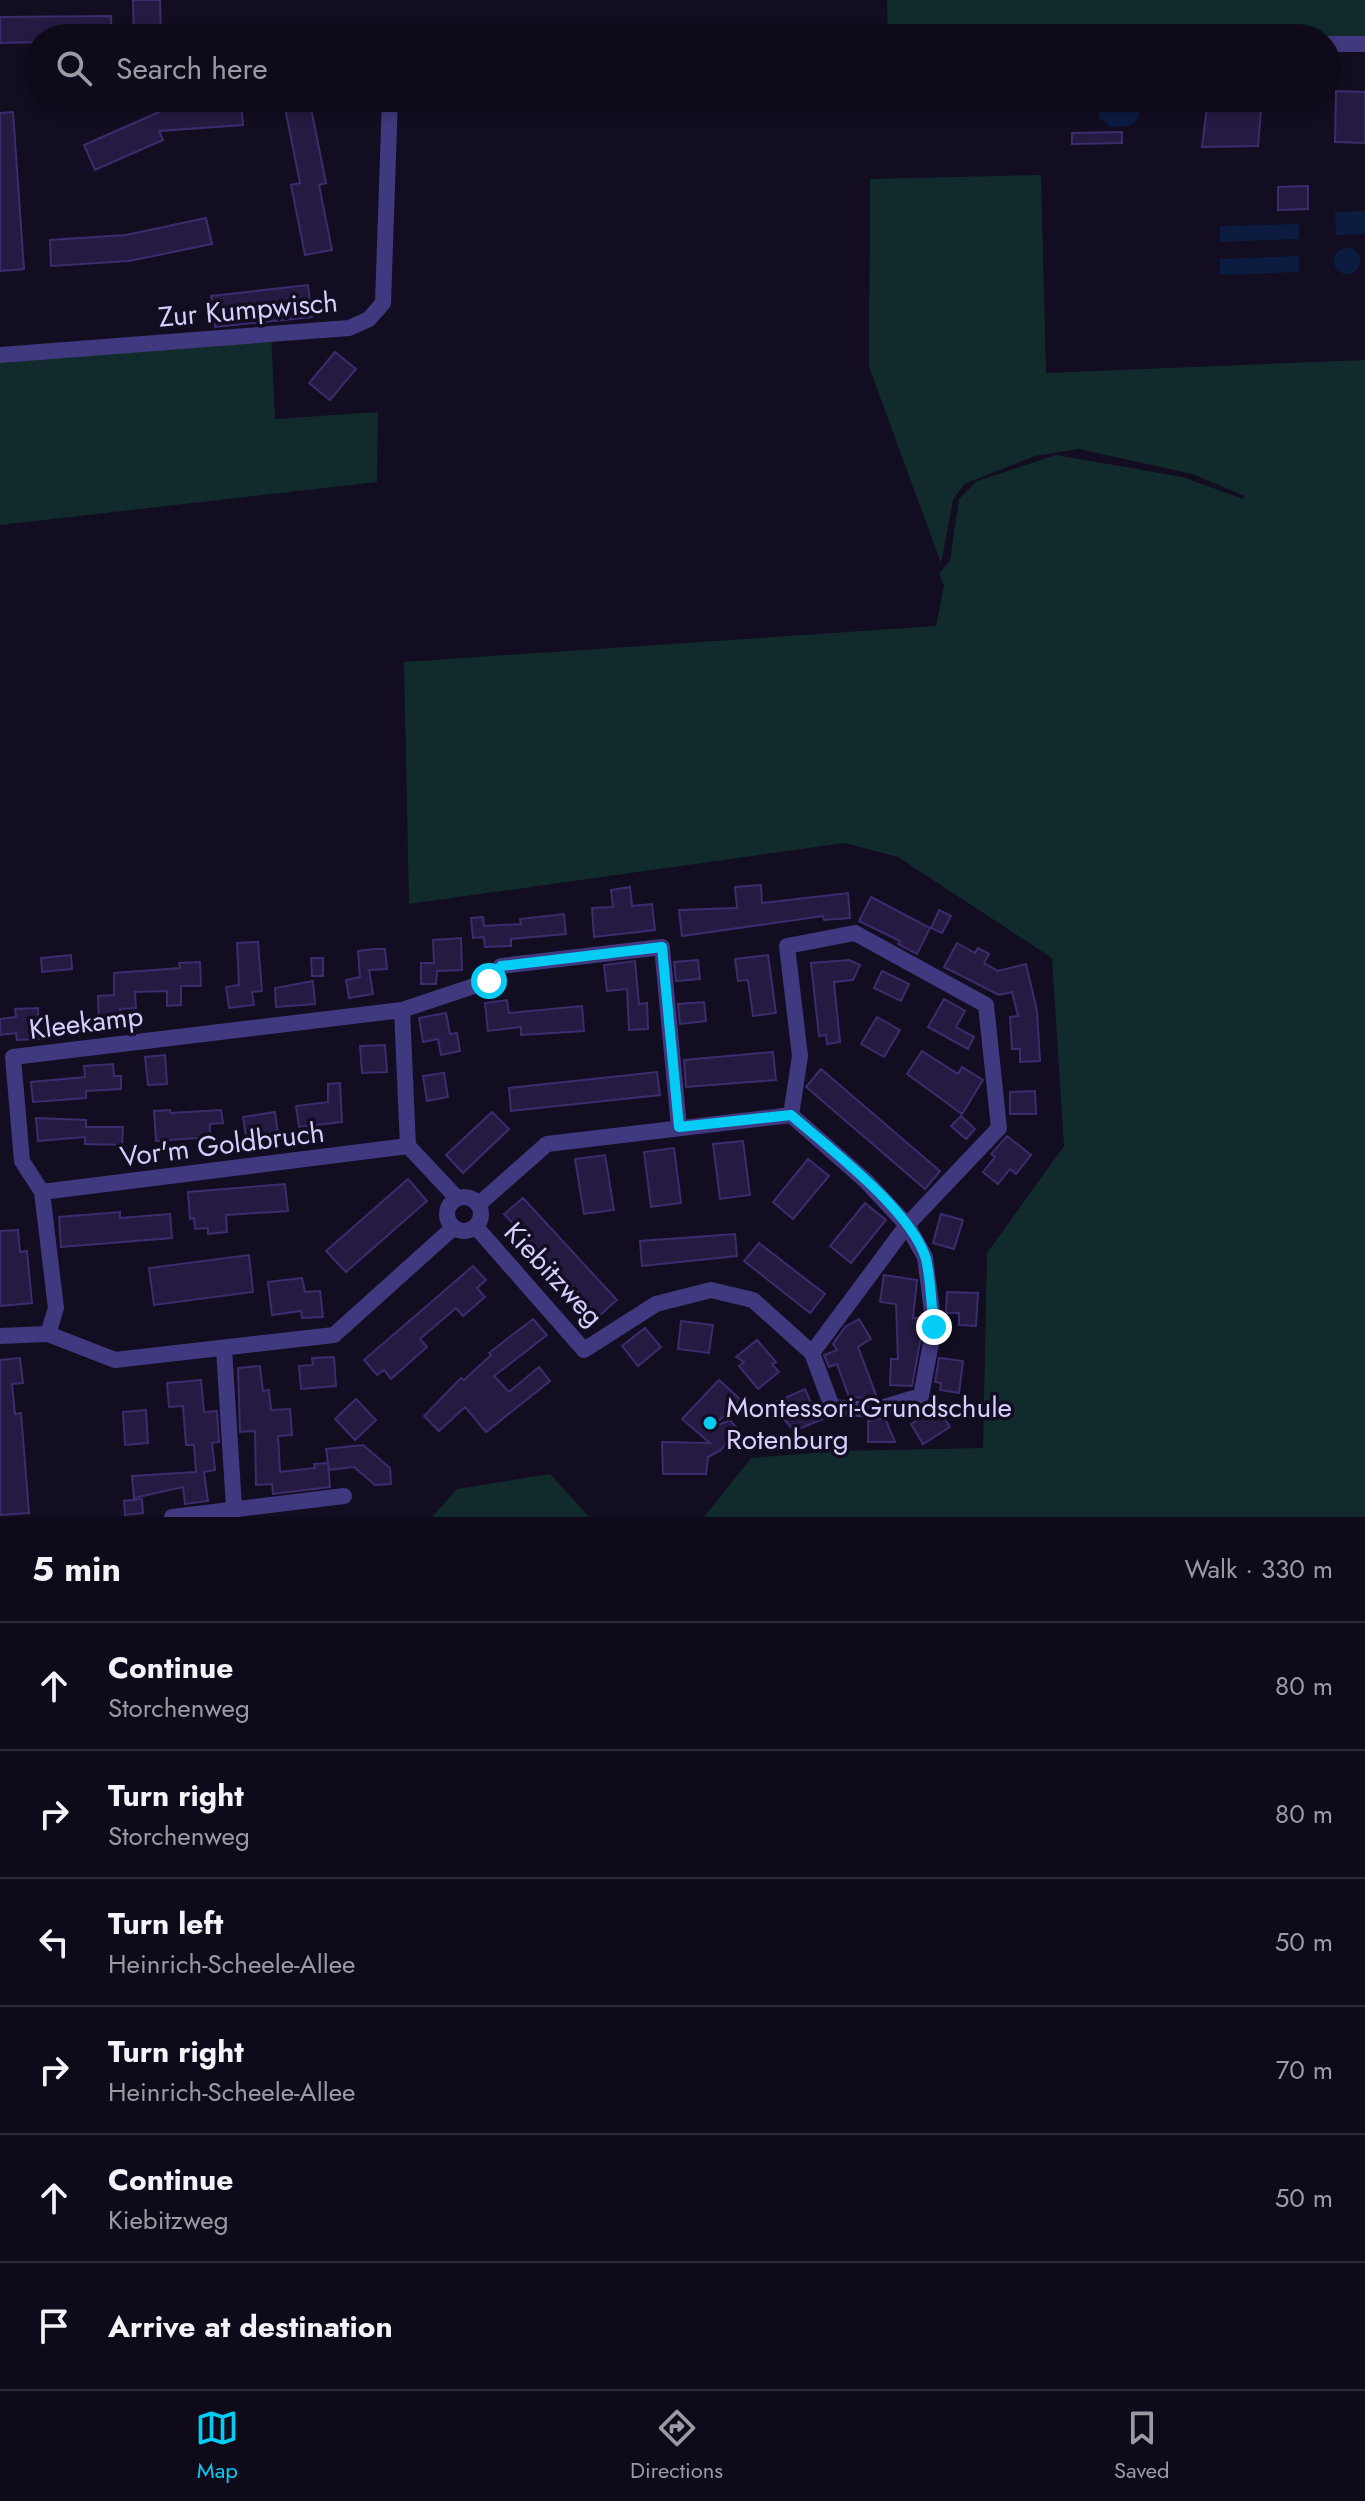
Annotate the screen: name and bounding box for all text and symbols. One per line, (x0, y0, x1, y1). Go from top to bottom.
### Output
search box (24, 24, 1341, 112)
icon: search (52, 46, 96, 90)
text: Search here (116, 47, 268, 90)
street label: Zur Kumpwisch (157, 281, 339, 338)
route start (471, 963, 507, 999)
street label: Kleekamp (27, 995, 145, 1050)
street label: Vor'm Goldbruch (117, 1112, 327, 1177)
street label: Kiebitzweg (494, 1213, 613, 1336)
route end (916, 1309, 952, 1345)
place label: Montessori-Grundschule Rotenburg (726, 1387, 1012, 1460)
marker: Montessori-Grundschule Rotenburg (701, 1414, 719, 1432)
text: 5 min (32, 1545, 121, 1594)
text: Walk · 330 m (1184, 1550, 1333, 1588)
text: Continue (108, 1646, 234, 1689)
icon: ahead (32, 1664, 76, 1708)
text: 80 m (1275, 1667, 1333, 1705)
text: Storchenweg (108, 1689, 250, 1727)
text: Turn right (108, 1774, 244, 1817)
icon: right (32, 1792, 76, 1836)
text: 80 m (1275, 1795, 1333, 1833)
text: Storchenweg (108, 1817, 250, 1855)
text: Turn left (108, 1902, 223, 1945)
icon: left (32, 1920, 76, 1964)
text: 50 m (1275, 1923, 1333, 1961)
text: Heinrich-Scheele-Allee (108, 1945, 355, 1983)
text: Turn right (108, 2030, 244, 2073)
icon: right (32, 2048, 76, 2092)
text: 70 m (1276, 2051, 1333, 2089)
text: Heinrich-Scheele-Allee (108, 2073, 355, 2111)
text: Continue (108, 2158, 234, 2201)
icon: ahead (32, 2176, 76, 2220)
text: 50 m (1275, 2179, 1333, 2217)
text: Kiebitzweg (108, 2201, 229, 2239)
icon: arrive (32, 2304, 76, 2348)
text: Arrive at destination (108, 2305, 393, 2348)
tab: Map (195, 2406, 239, 2486)
tab: Directions (630, 2406, 723, 2486)
tab: Saved (1114, 2406, 1170, 2486)

